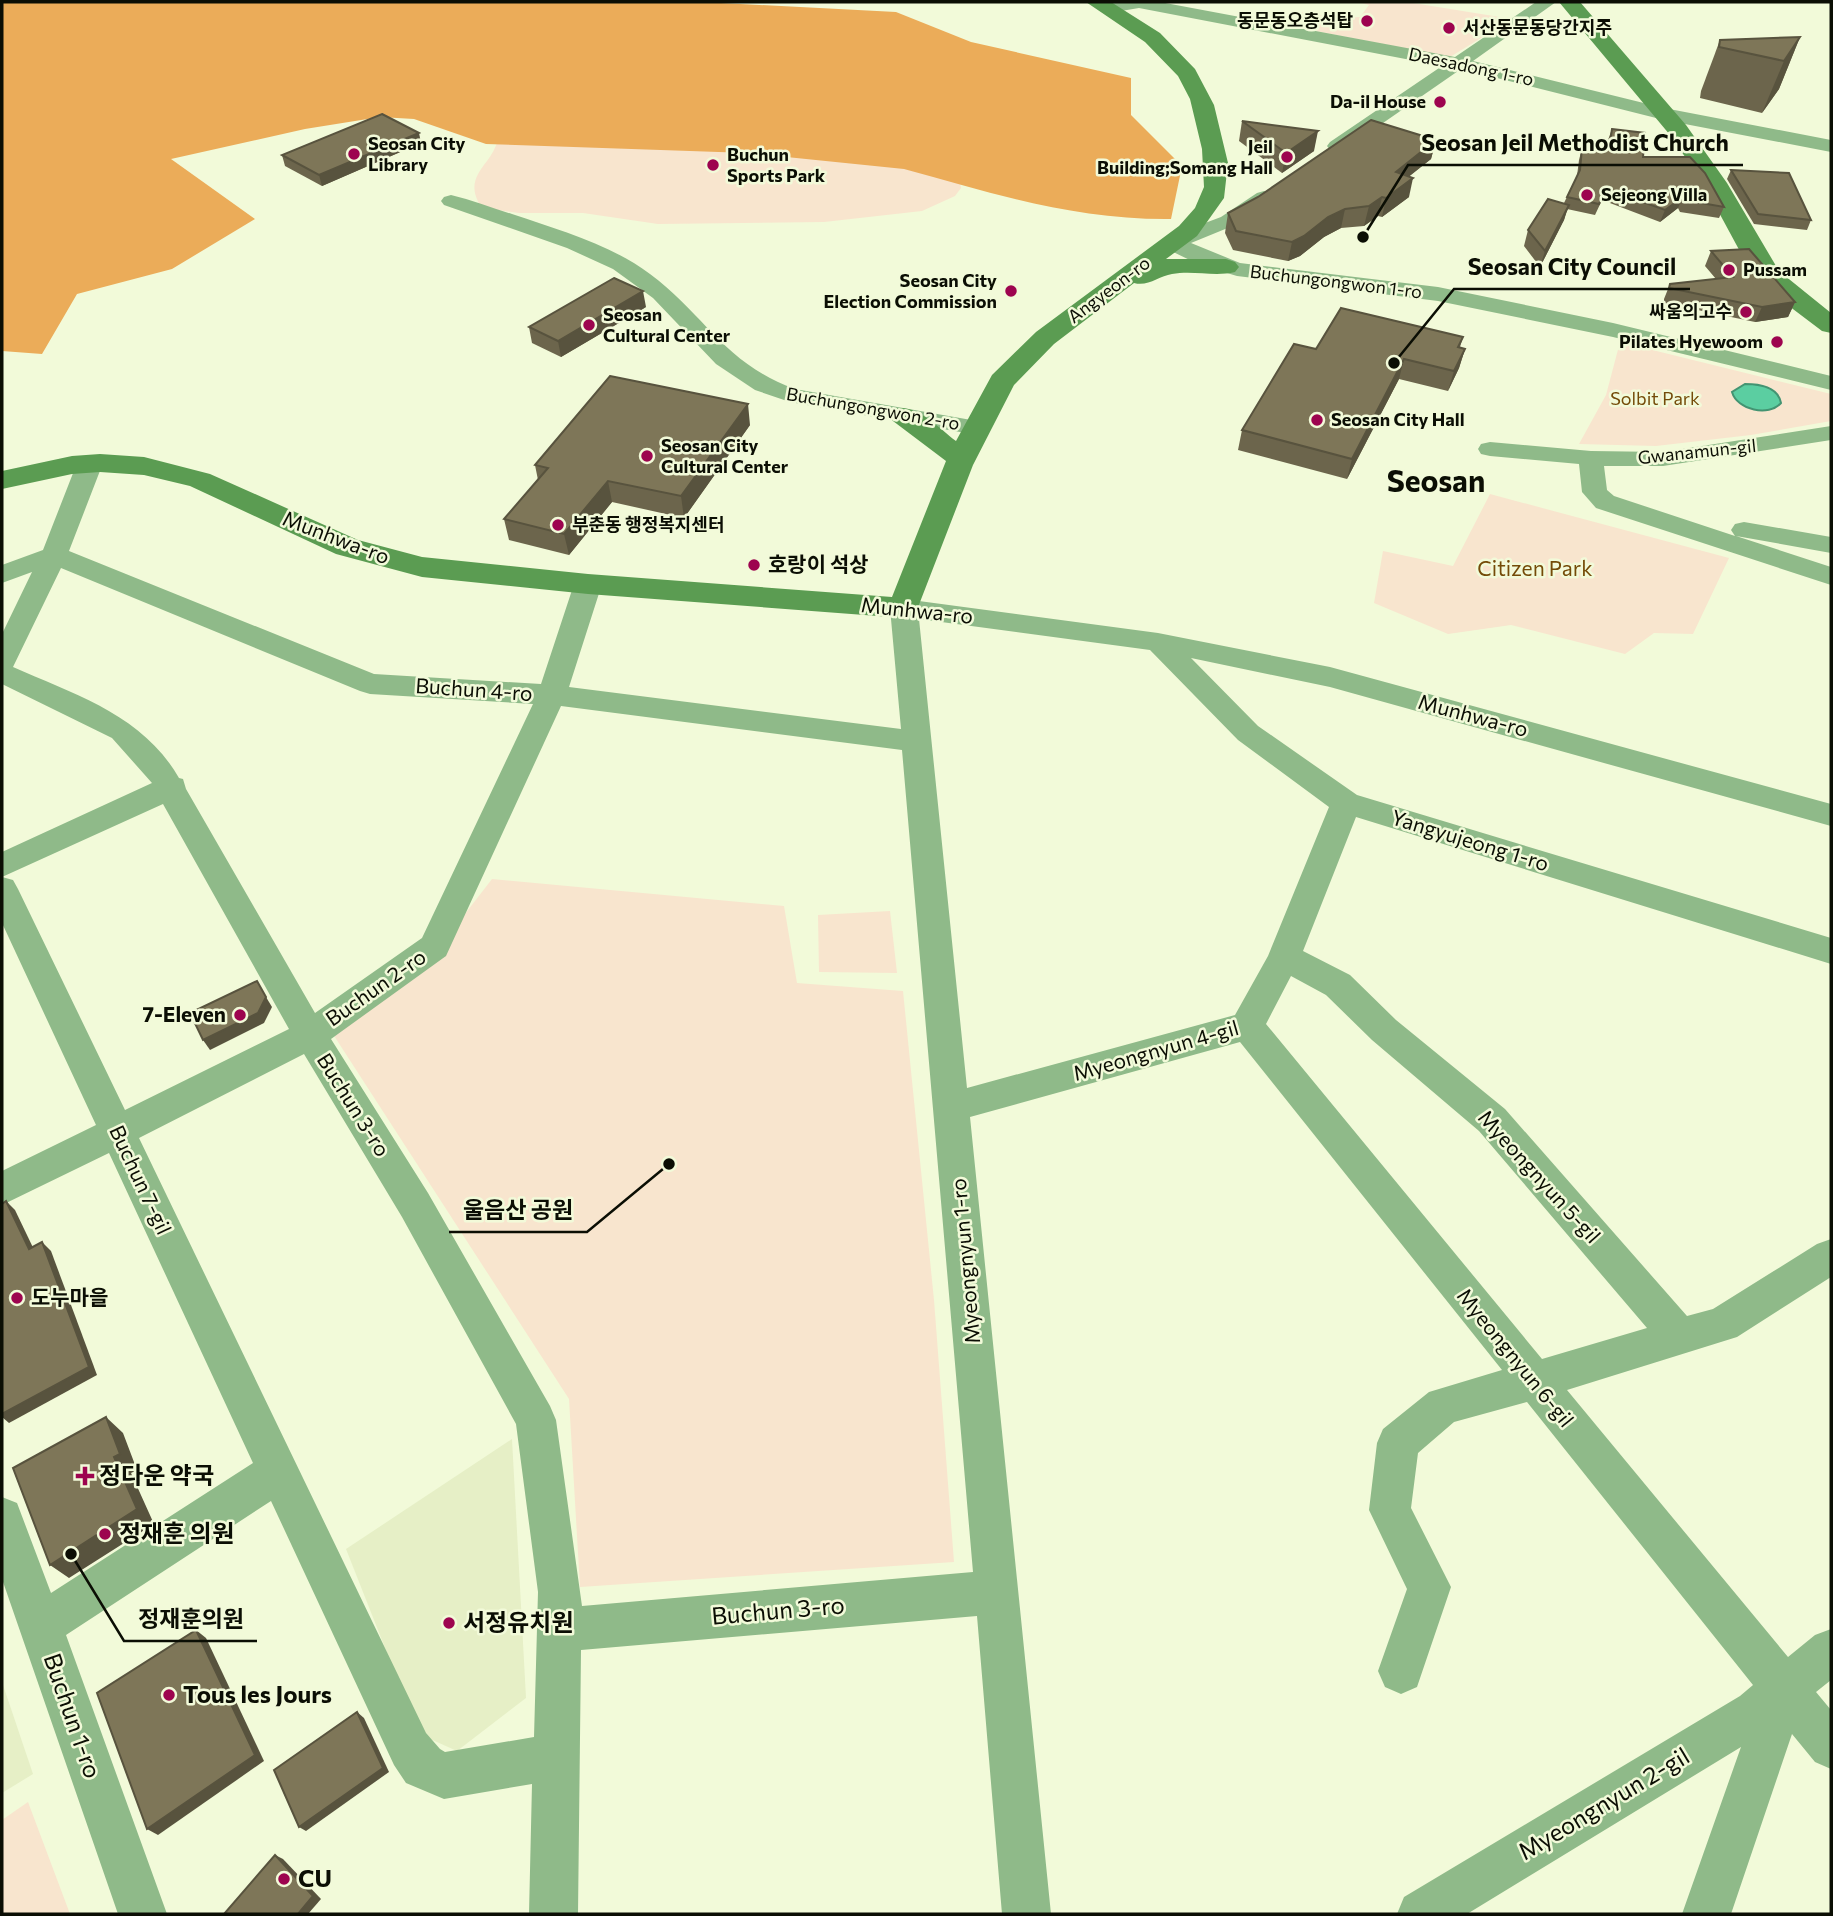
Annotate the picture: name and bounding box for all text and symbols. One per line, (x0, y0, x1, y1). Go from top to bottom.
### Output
place label: 동문동오층석탑 (1237, 9, 1353, 31)
marker: 동문동오층석탑 (1359, 13, 1375, 29)
place label: 서산동문동당간지주 (1463, 16, 1612, 38)
marker: 서산동문동당간지주 (1441, 20, 1457, 36)
street label: Daesadong 1-ro (1407, 42, 1536, 90)
place label: Da-il House (1330, 90, 1426, 112)
marker: Da-il House (1432, 94, 1448, 110)
callout: Seosan Jeil Methodist Church (1408, 121, 1743, 165)
text: Seosan Jeil Methodist Church (1421, 128, 1729, 156)
place label: Seosan City Library (368, 132, 466, 175)
place label: Jeil Building;Somang Hall (1097, 135, 1273, 178)
place label: Buchun Sports Park (727, 143, 826, 186)
marker: Seosan City Library (346, 146, 362, 162)
marker: Jeil Building;Somang Hall (1279, 149, 1295, 165)
marker: Buchun Sports Park (705, 157, 721, 173)
place label: Sejeong Villa (1601, 183, 1707, 205)
marker: Sejeong Villa (1579, 187, 1595, 203)
callout: Seosan City Council (1454, 245, 1690, 289)
street label: Angyeon-ro (1063, 251, 1154, 327)
text: Seosan City Council (1468, 252, 1676, 280)
place label: Pussam (1743, 258, 1807, 280)
street label: Buchungongwon 1-ro (1249, 260, 1423, 302)
marker: Pussam (1721, 262, 1737, 278)
place label: Seosan City Election Commission (824, 269, 997, 312)
marker: Seosan City Election Commission (1003, 283, 1019, 299)
place label: 싸움의고수 (1649, 300, 1732, 322)
place label: Seosan Cultural Center (603, 303, 731, 346)
marker: 싸움의고수 (1738, 304, 1754, 320)
marker: Seosan Cultural Center (581, 317, 597, 333)
place label: Pilates Hyewoom (1619, 330, 1763, 352)
marker: Pilates Hyewoom (1769, 334, 1785, 350)
street label: Buchungongwon 2-ro (785, 382, 961, 434)
park label: Solbit Park (1610, 387, 1700, 409)
place label: Seosan City Hall (1331, 408, 1465, 430)
marker: Seosan City Hall (1309, 412, 1325, 428)
place label: Seosan City Cultural Center (661, 434, 789, 477)
street label: Gwanamun-gil (1637, 434, 1757, 468)
marker: Seosan City Cultural Center (639, 448, 655, 464)
district label: Seosan (1387, 461, 1485, 498)
street label: Munhwa-ro (279, 505, 394, 568)
place label: 부춘동 행정복지센터 (572, 513, 724, 535)
marker: 부춘동 행정복지센터 (550, 517, 566, 533)
place label: 호랑이 석상 (768, 551, 869, 576)
park label: Citizen Park (1477, 555, 1593, 580)
marker: 호랑이 석상 (746, 557, 762, 573)
street label: Munhwa-ro (860, 591, 974, 628)
street label: Buchun 4-ro (415, 672, 534, 705)
street label: Munhwa-ro (1416, 688, 1531, 741)
street label: Yangyujeong 1-ro (1389, 804, 1552, 875)
street label: Buchun 2-ro (320, 943, 430, 1030)
place label: 7-Eleven (142, 1001, 226, 1026)
marker: 7-Eleven (232, 1007, 248, 1023)
street label: Myeongnyun 4-gil (1070, 1014, 1241, 1085)
street label: Buchun 3-ro (313, 1048, 396, 1160)
street label: Myeongnyun 5-gil (1474, 1104, 1606, 1248)
street label: Buchun 7-gil (105, 1121, 178, 1238)
street label: Myeongnyun 1-ro (945, 1177, 984, 1345)
callout: 울음산 공원 (449, 1188, 587, 1232)
text: 울음산 공원 (463, 1195, 573, 1223)
street label: Myeongnyun 6-gil (1453, 1283, 1580, 1431)
place label: 도누마을 (31, 1284, 108, 1309)
marker: 도누마을 (9, 1290, 25, 1306)
place label: 정다운 약국 (99, 1460, 214, 1489)
marker: 정다운 약국 (77, 1468, 93, 1484)
place label: 정재훈 의원 (119, 1518, 234, 1547)
marker: 정재훈 의원 (97, 1526, 113, 1542)
street label: Buchun 3-ro (710, 1589, 846, 1630)
callout: 정재훈의원 (124, 1597, 257, 1641)
text: 정재훈의원 (138, 1604, 244, 1632)
place label: 서정유치원 (463, 1607, 573, 1636)
marker: 서정유치원 (441, 1615, 457, 1631)
street label: Buchun 1-ro (39, 1649, 108, 1782)
place label: Tous les Jours (183, 1679, 332, 1708)
marker: Tous les Jours (161, 1687, 177, 1703)
street label: Myeongnyun 2-gil (1512, 1740, 1694, 1865)
place label: CU (298, 1863, 332, 1892)
marker: CU (276, 1871, 292, 1887)

